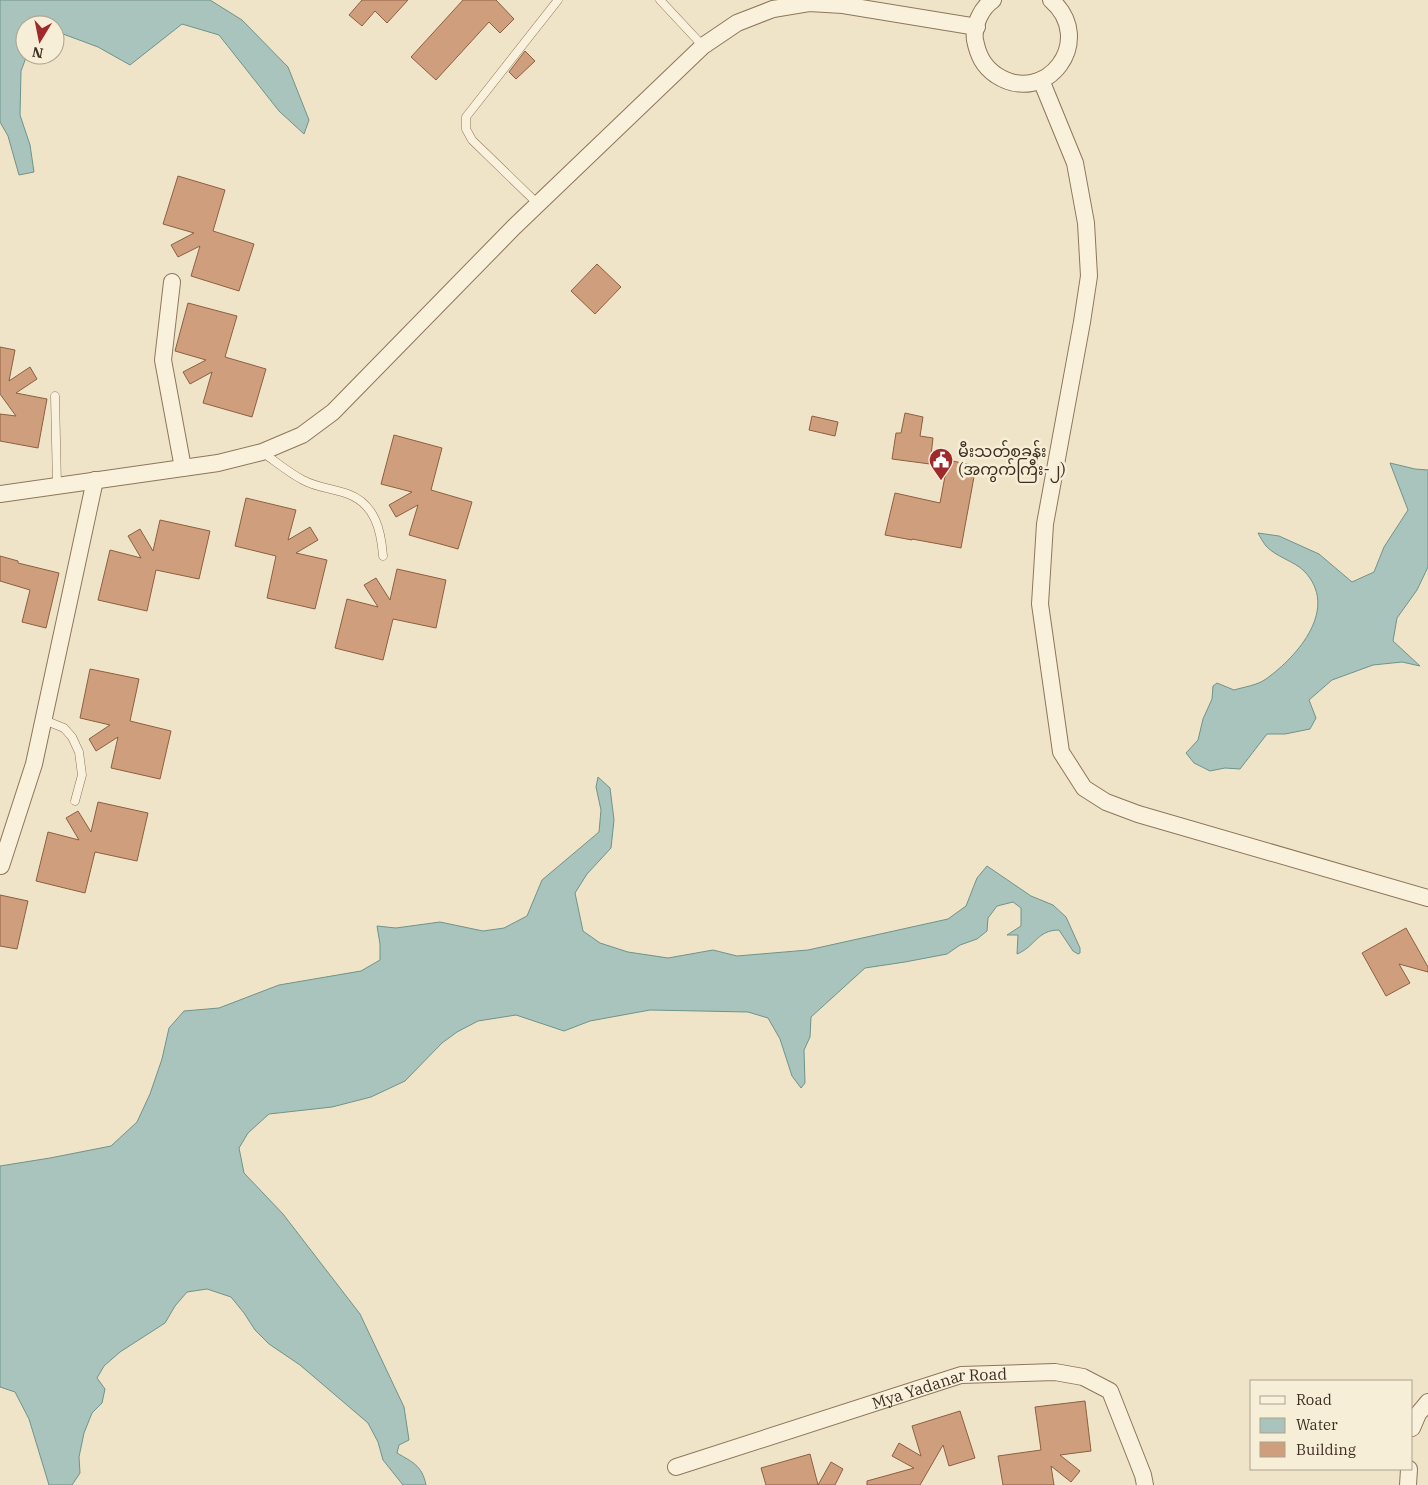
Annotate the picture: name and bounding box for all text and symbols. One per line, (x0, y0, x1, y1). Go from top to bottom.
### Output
north arrow (15, 15, 65, 65)
text: N (31, 43, 45, 63)
place label: မီးသတ်စခန်း (အကွက်ကြီး-၂) (958, 440, 1066, 483)
public building icon: မီးသတ်စခန်း (အကွက်ကြီး-၂) (928, 447, 954, 481)
street label: Mya Yadanar Road (869, 1364, 1008, 1413)
legend (1250, 1380, 1413, 1470)
text: Road (1296, 1390, 1332, 1409)
text: Water (1296, 1415, 1338, 1434)
text: Building (1296, 1440, 1356, 1459)

